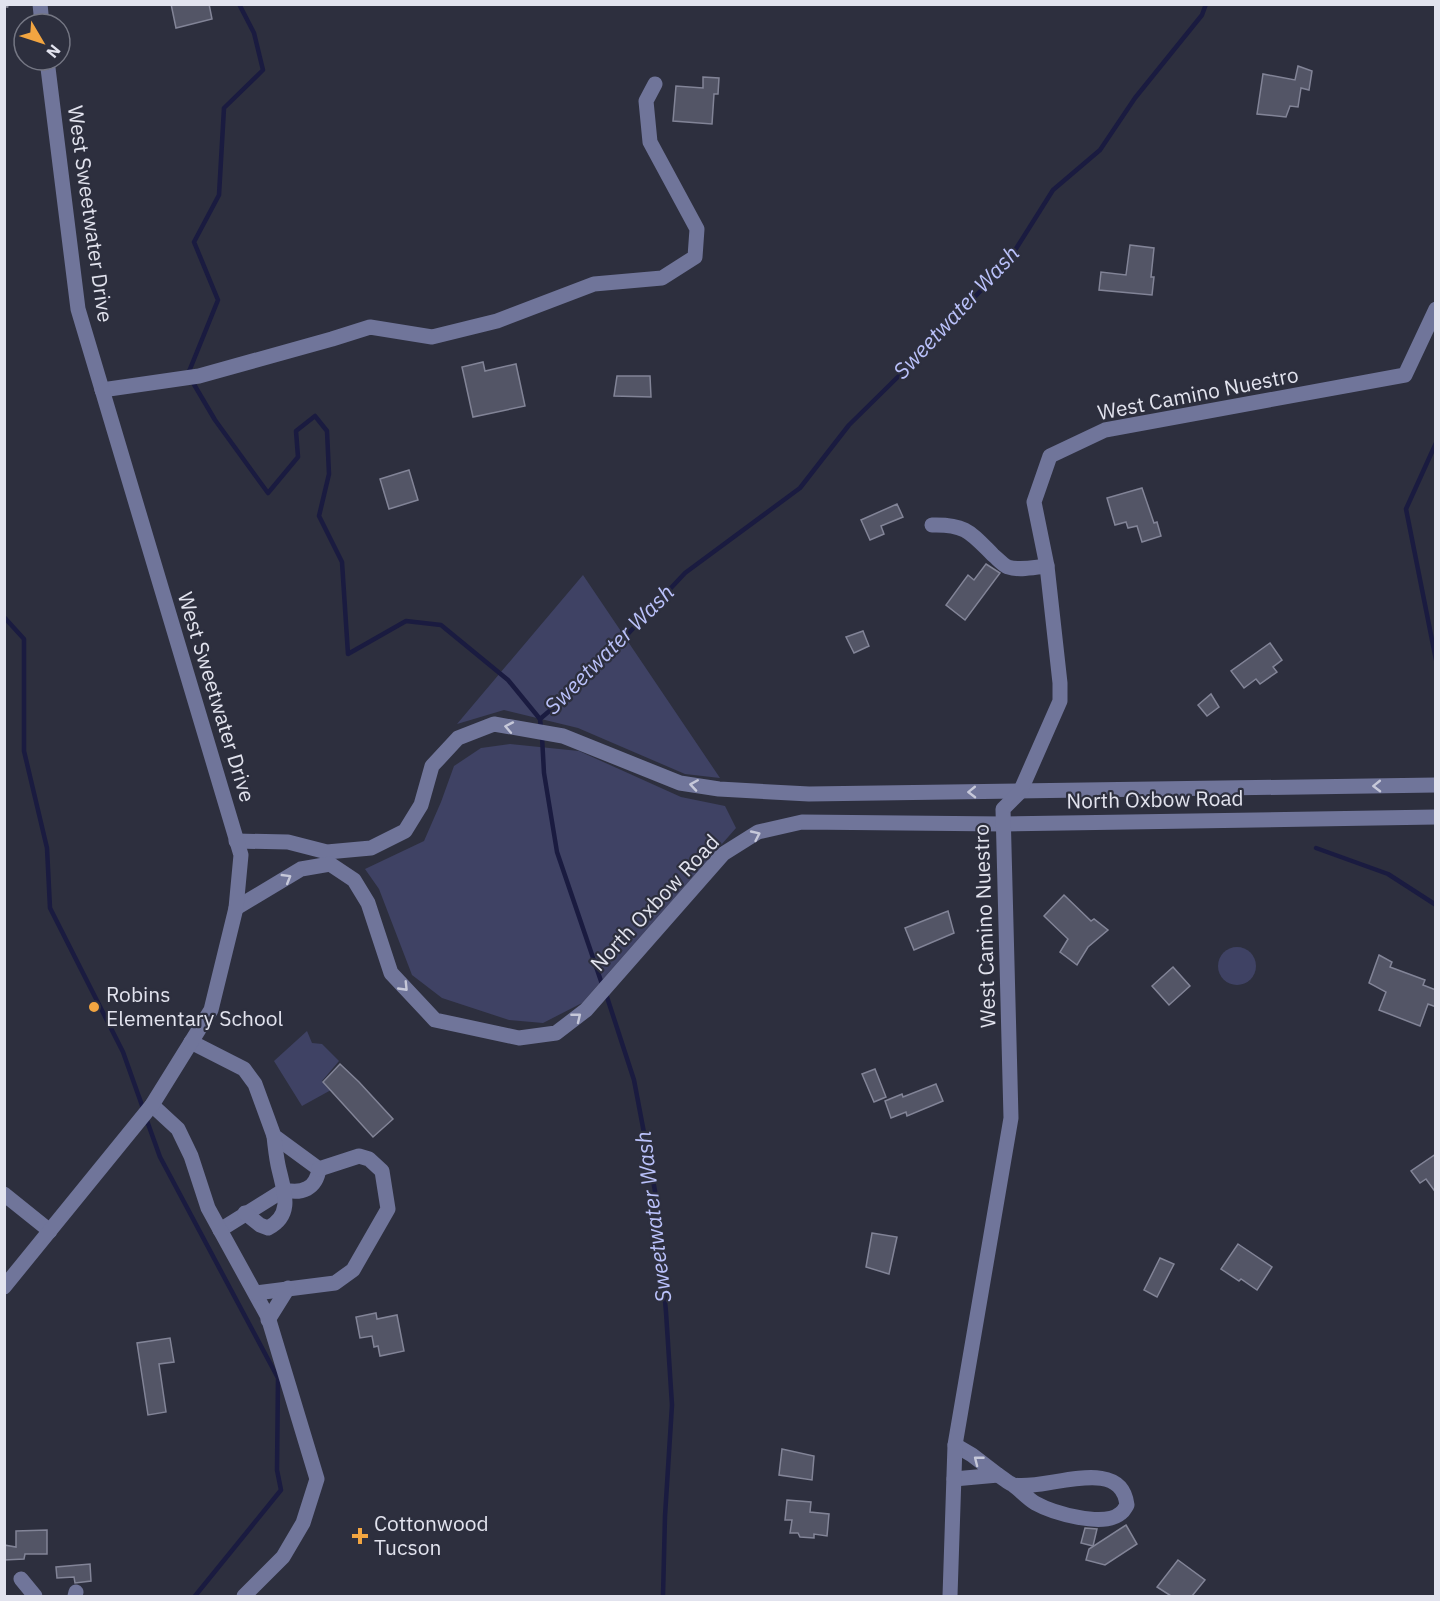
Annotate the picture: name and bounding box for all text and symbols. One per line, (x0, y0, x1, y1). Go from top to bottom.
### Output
north arrow (12, 12, 72, 72)
text: N (42, 41, 65, 62)
street label: West Sweetwater Drive (62, 104, 120, 324)
water label: Sweetwater Wash (886, 239, 1025, 385)
street label: West Camino Nuestro (1095, 360, 1301, 426)
water label: Sweetwater Wash (537, 577, 680, 720)
street label: West Sweetwater Drive (172, 588, 262, 805)
one-way arrow (504, 721, 514, 734)
one-way arrow (689, 780, 698, 792)
one-way arrow (1373, 780, 1382, 792)
street label: North Oxbow Road (1066, 783, 1244, 815)
one-way arrow (968, 786, 977, 799)
street label: West Camino Nuestro (966, 824, 1002, 1028)
street label: North Oxbow Road (584, 828, 725, 977)
one-way arrow (750, 830, 761, 842)
one-way arrow (281, 874, 291, 885)
place label: Robins Elementary School (106, 980, 283, 1032)
one-way arrow (397, 981, 408, 991)
marker: Robins Elementary School (87, 1000, 101, 1014)
one-way arrow (570, 1013, 581, 1024)
water label: Sweetwater Wash (628, 1130, 677, 1304)
one-way arrow (974, 1456, 985, 1467)
place label: Cottonwood Tucson (374, 1509, 489, 1561)
marker: Cottonwood Tucson (351, 1527, 369, 1545)

